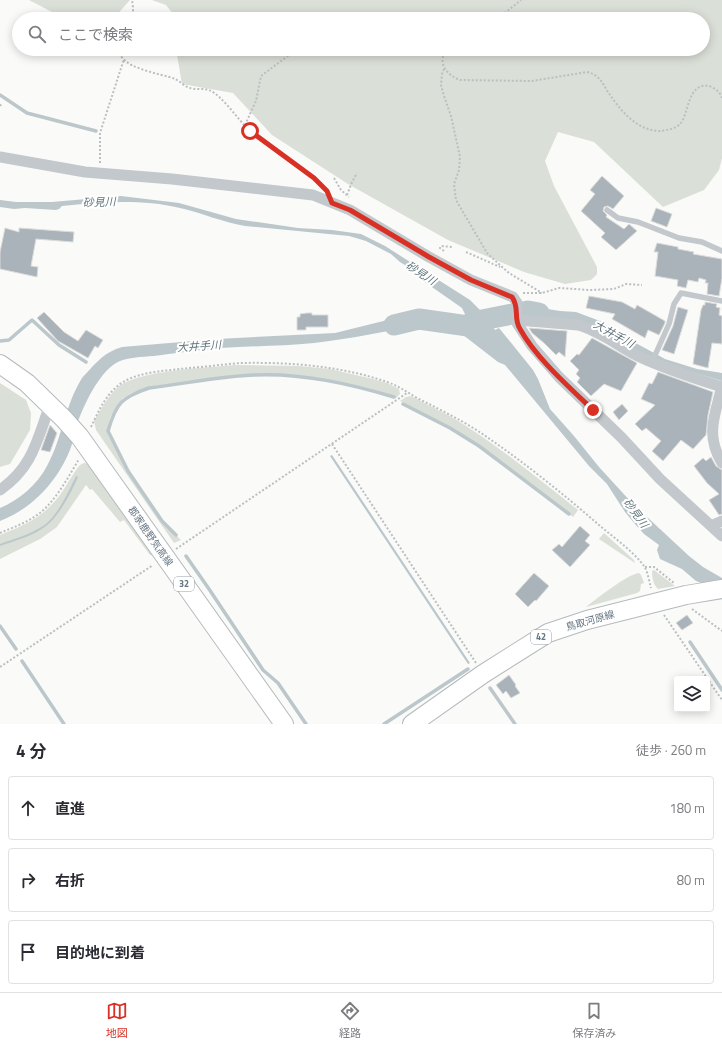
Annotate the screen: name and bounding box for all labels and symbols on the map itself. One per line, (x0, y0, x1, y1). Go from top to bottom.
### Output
route start (241, 122, 259, 140)
water label: 砂見川 (82, 193, 117, 211)
water label: 砂見川 (403, 257, 440, 289)
water label: 大井手川 (591, 316, 638, 352)
water label: 大井手川 (176, 336, 223, 356)
route end (584, 401, 602, 419)
water label: 砂見川 (620, 495, 653, 532)
street label: 郡家鹿野気高線 (124, 503, 177, 569)
road number: 32 (174, 577, 194, 591)
street label: 鳥取河原線 (564, 606, 616, 635)
road number: 42 (531, 630, 551, 644)

